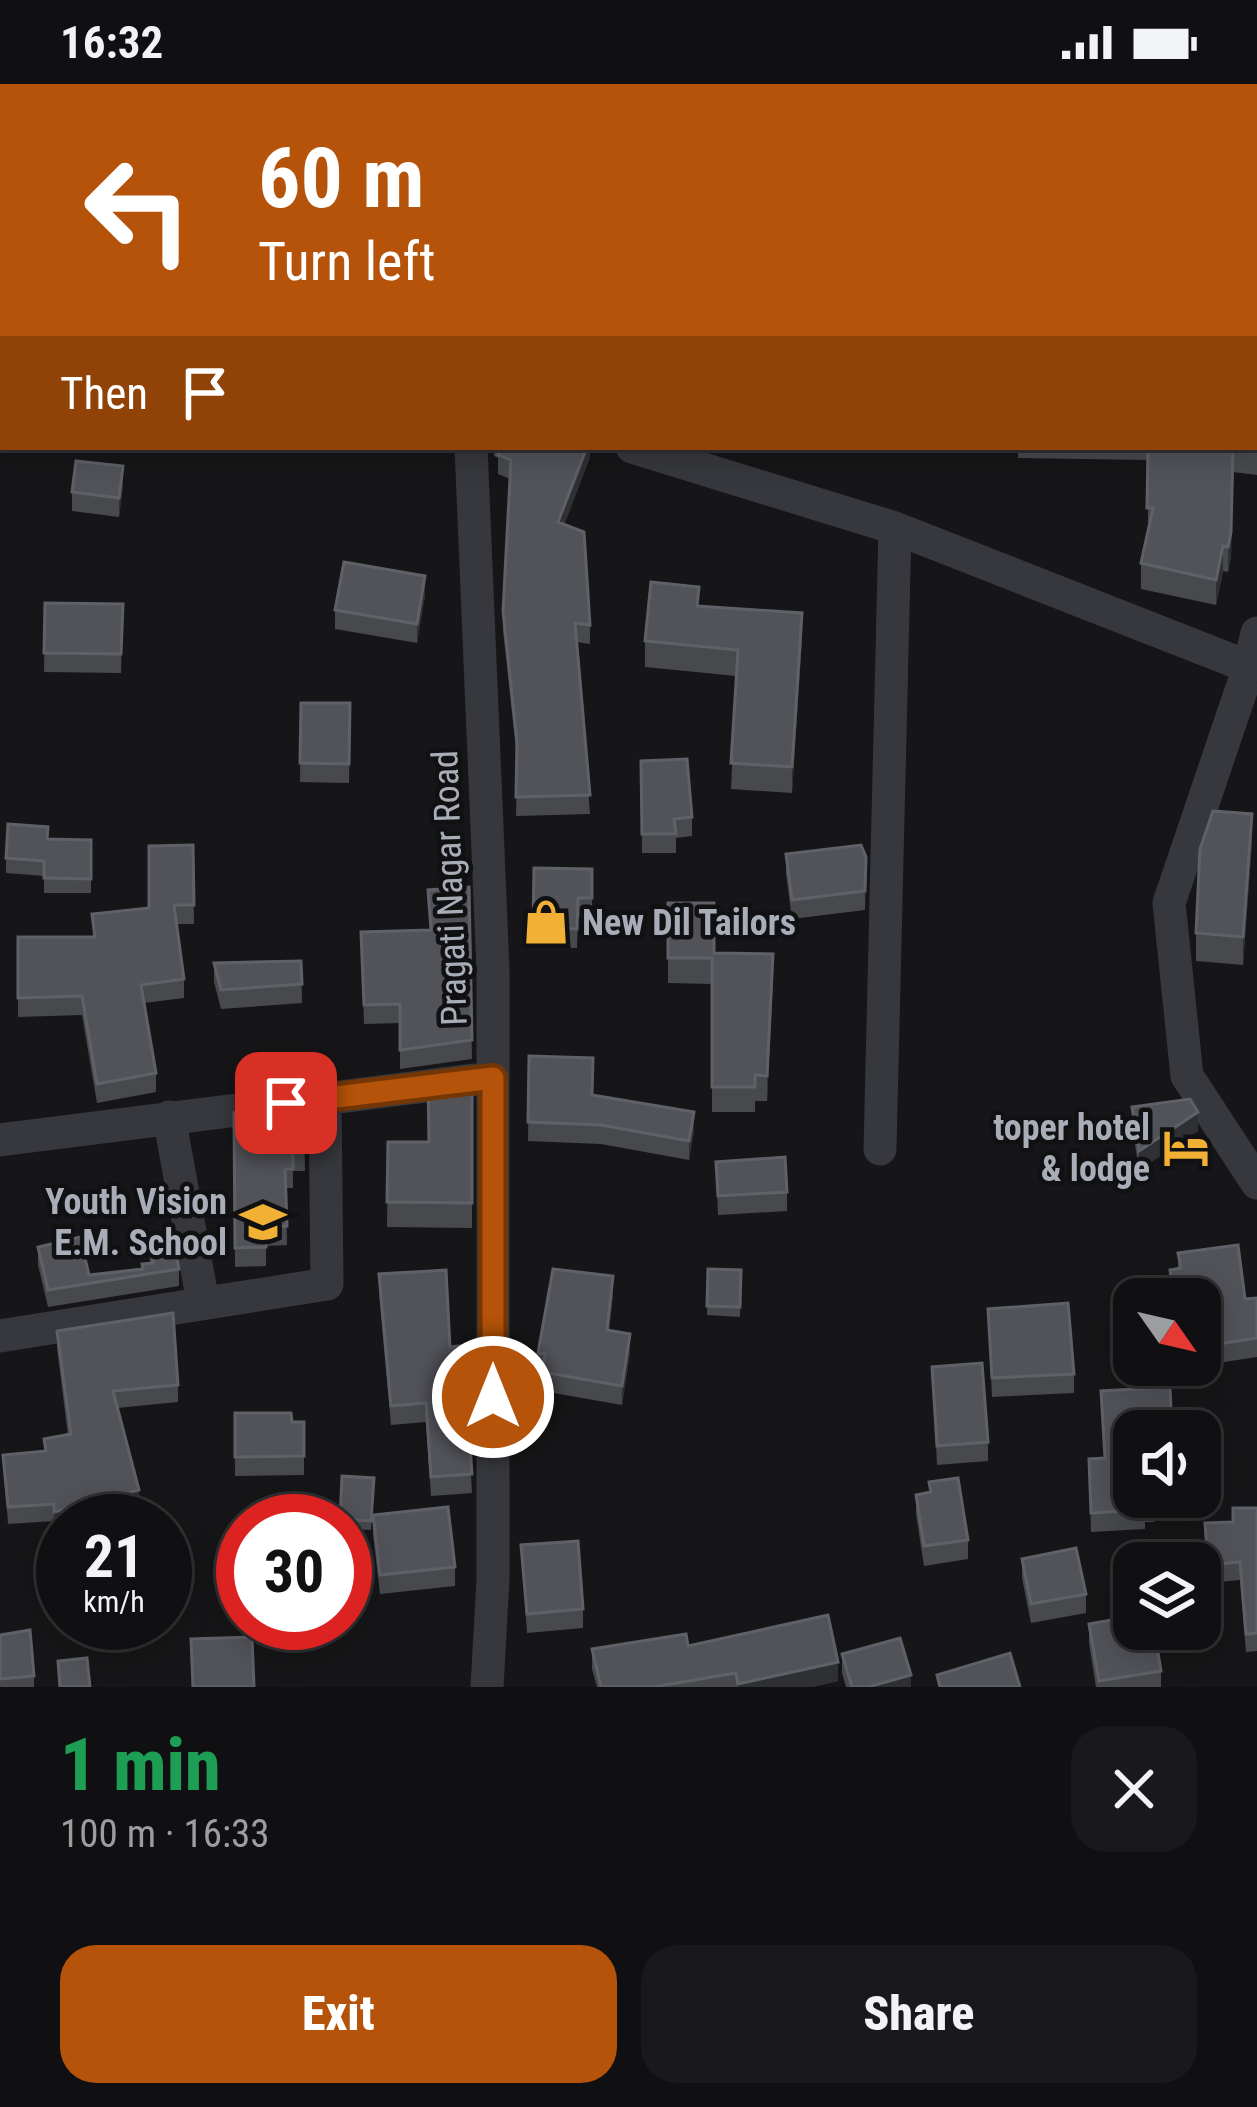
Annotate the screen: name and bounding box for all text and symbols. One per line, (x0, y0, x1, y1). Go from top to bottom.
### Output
text: 16:32 (60, 16, 163, 69)
text: 60 m (258, 129, 425, 228)
icon: left (60, 132, 216, 288)
text: Turn left (258, 230, 435, 293)
icon: arrive (172, 360, 238, 426)
text: Then (60, 367, 148, 420)
street label: Pragati Nagar Road (424, 749, 476, 1026)
shop icon: New Dil Tailors (521, 897, 571, 947)
place label: New Dil Tailors (582, 902, 796, 944)
pin (235, 1052, 337, 1154)
icon: arrive (253, 1070, 319, 1136)
place label: toper hotel & lodge (993, 1107, 1150, 1190)
hotel icon: toper hotel & lodge (1161, 1123, 1211, 1173)
place label: Youth Vision E.M. School (45, 1181, 227, 1264)
school or university icon: Youth Vision E.M. School (238, 1197, 288, 1247)
north arrow (1113, 1278, 1221, 1386)
map controls (1113, 1278, 1221, 1650)
position arrow (430, 1334, 556, 1460)
button: sound (1113, 1410, 1221, 1518)
speed limit sign: 30 (216, 1494, 372, 1650)
text: 21 (84, 1521, 144, 1592)
button: layers (1113, 1542, 1221, 1650)
text: km/h (83, 1584, 145, 1619)
text: 1 min (60, 1723, 221, 1808)
button: close (1071, 1726, 1197, 1852)
text: 100 m · 16:33 (60, 1811, 270, 1857)
button: Exit (60, 1945, 617, 2083)
button: Share (641, 1945, 1197, 2083)

